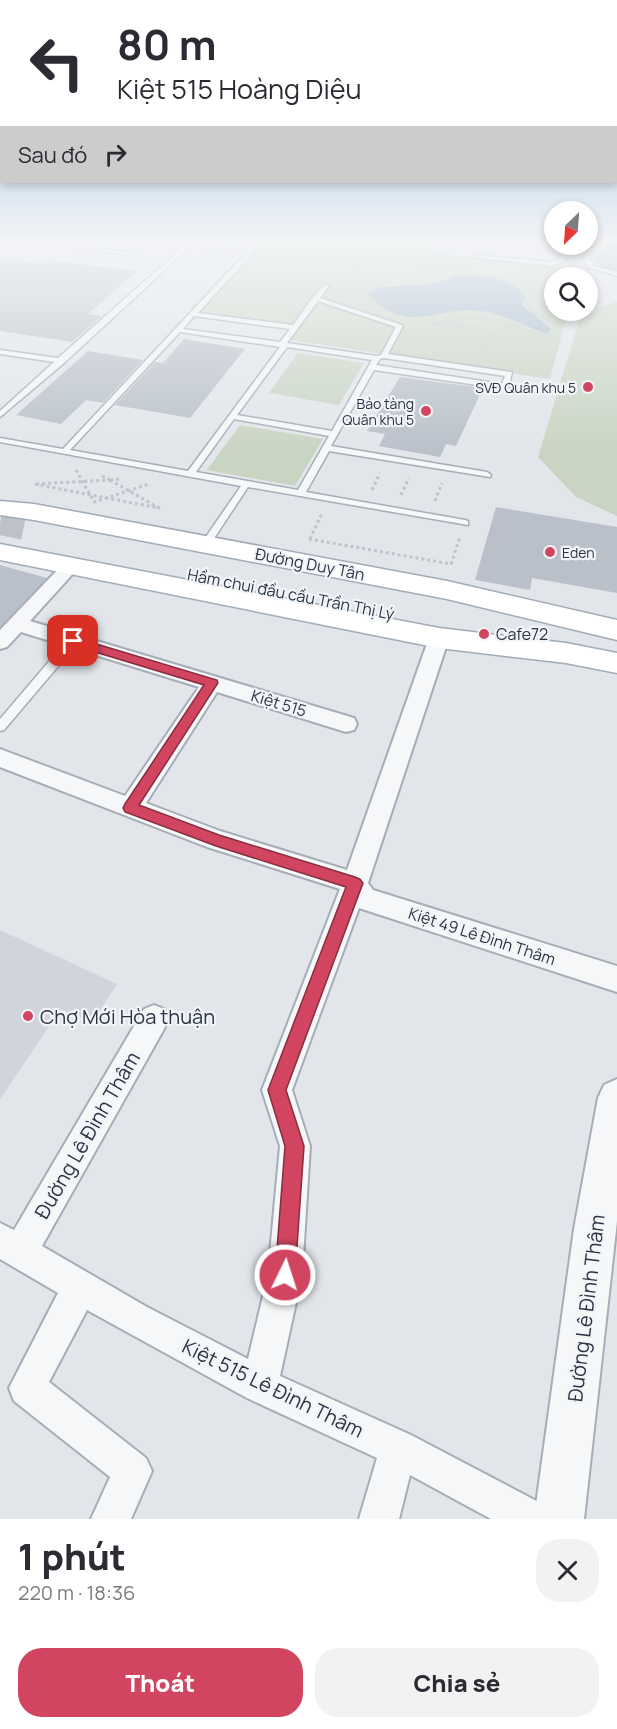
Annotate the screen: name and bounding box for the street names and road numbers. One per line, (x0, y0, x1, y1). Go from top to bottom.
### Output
street label: Đường Duy Tân (254, 543, 366, 585)
street label: Hầm chui đầu cầu Trần Thị Lý (186, 563, 397, 625)
street label: Kiệt 515 (249, 684, 309, 722)
street label: Kiệt 49 Lê Đình Thâm (406, 902, 558, 970)
street label: Đường Lê Đình Thâm (28, 1047, 146, 1223)
street label: Đường Lê Đình Thâm (561, 1213, 611, 1403)
street label: Kiệt 515 Lê Đình Thâm (178, 1332, 368, 1444)

